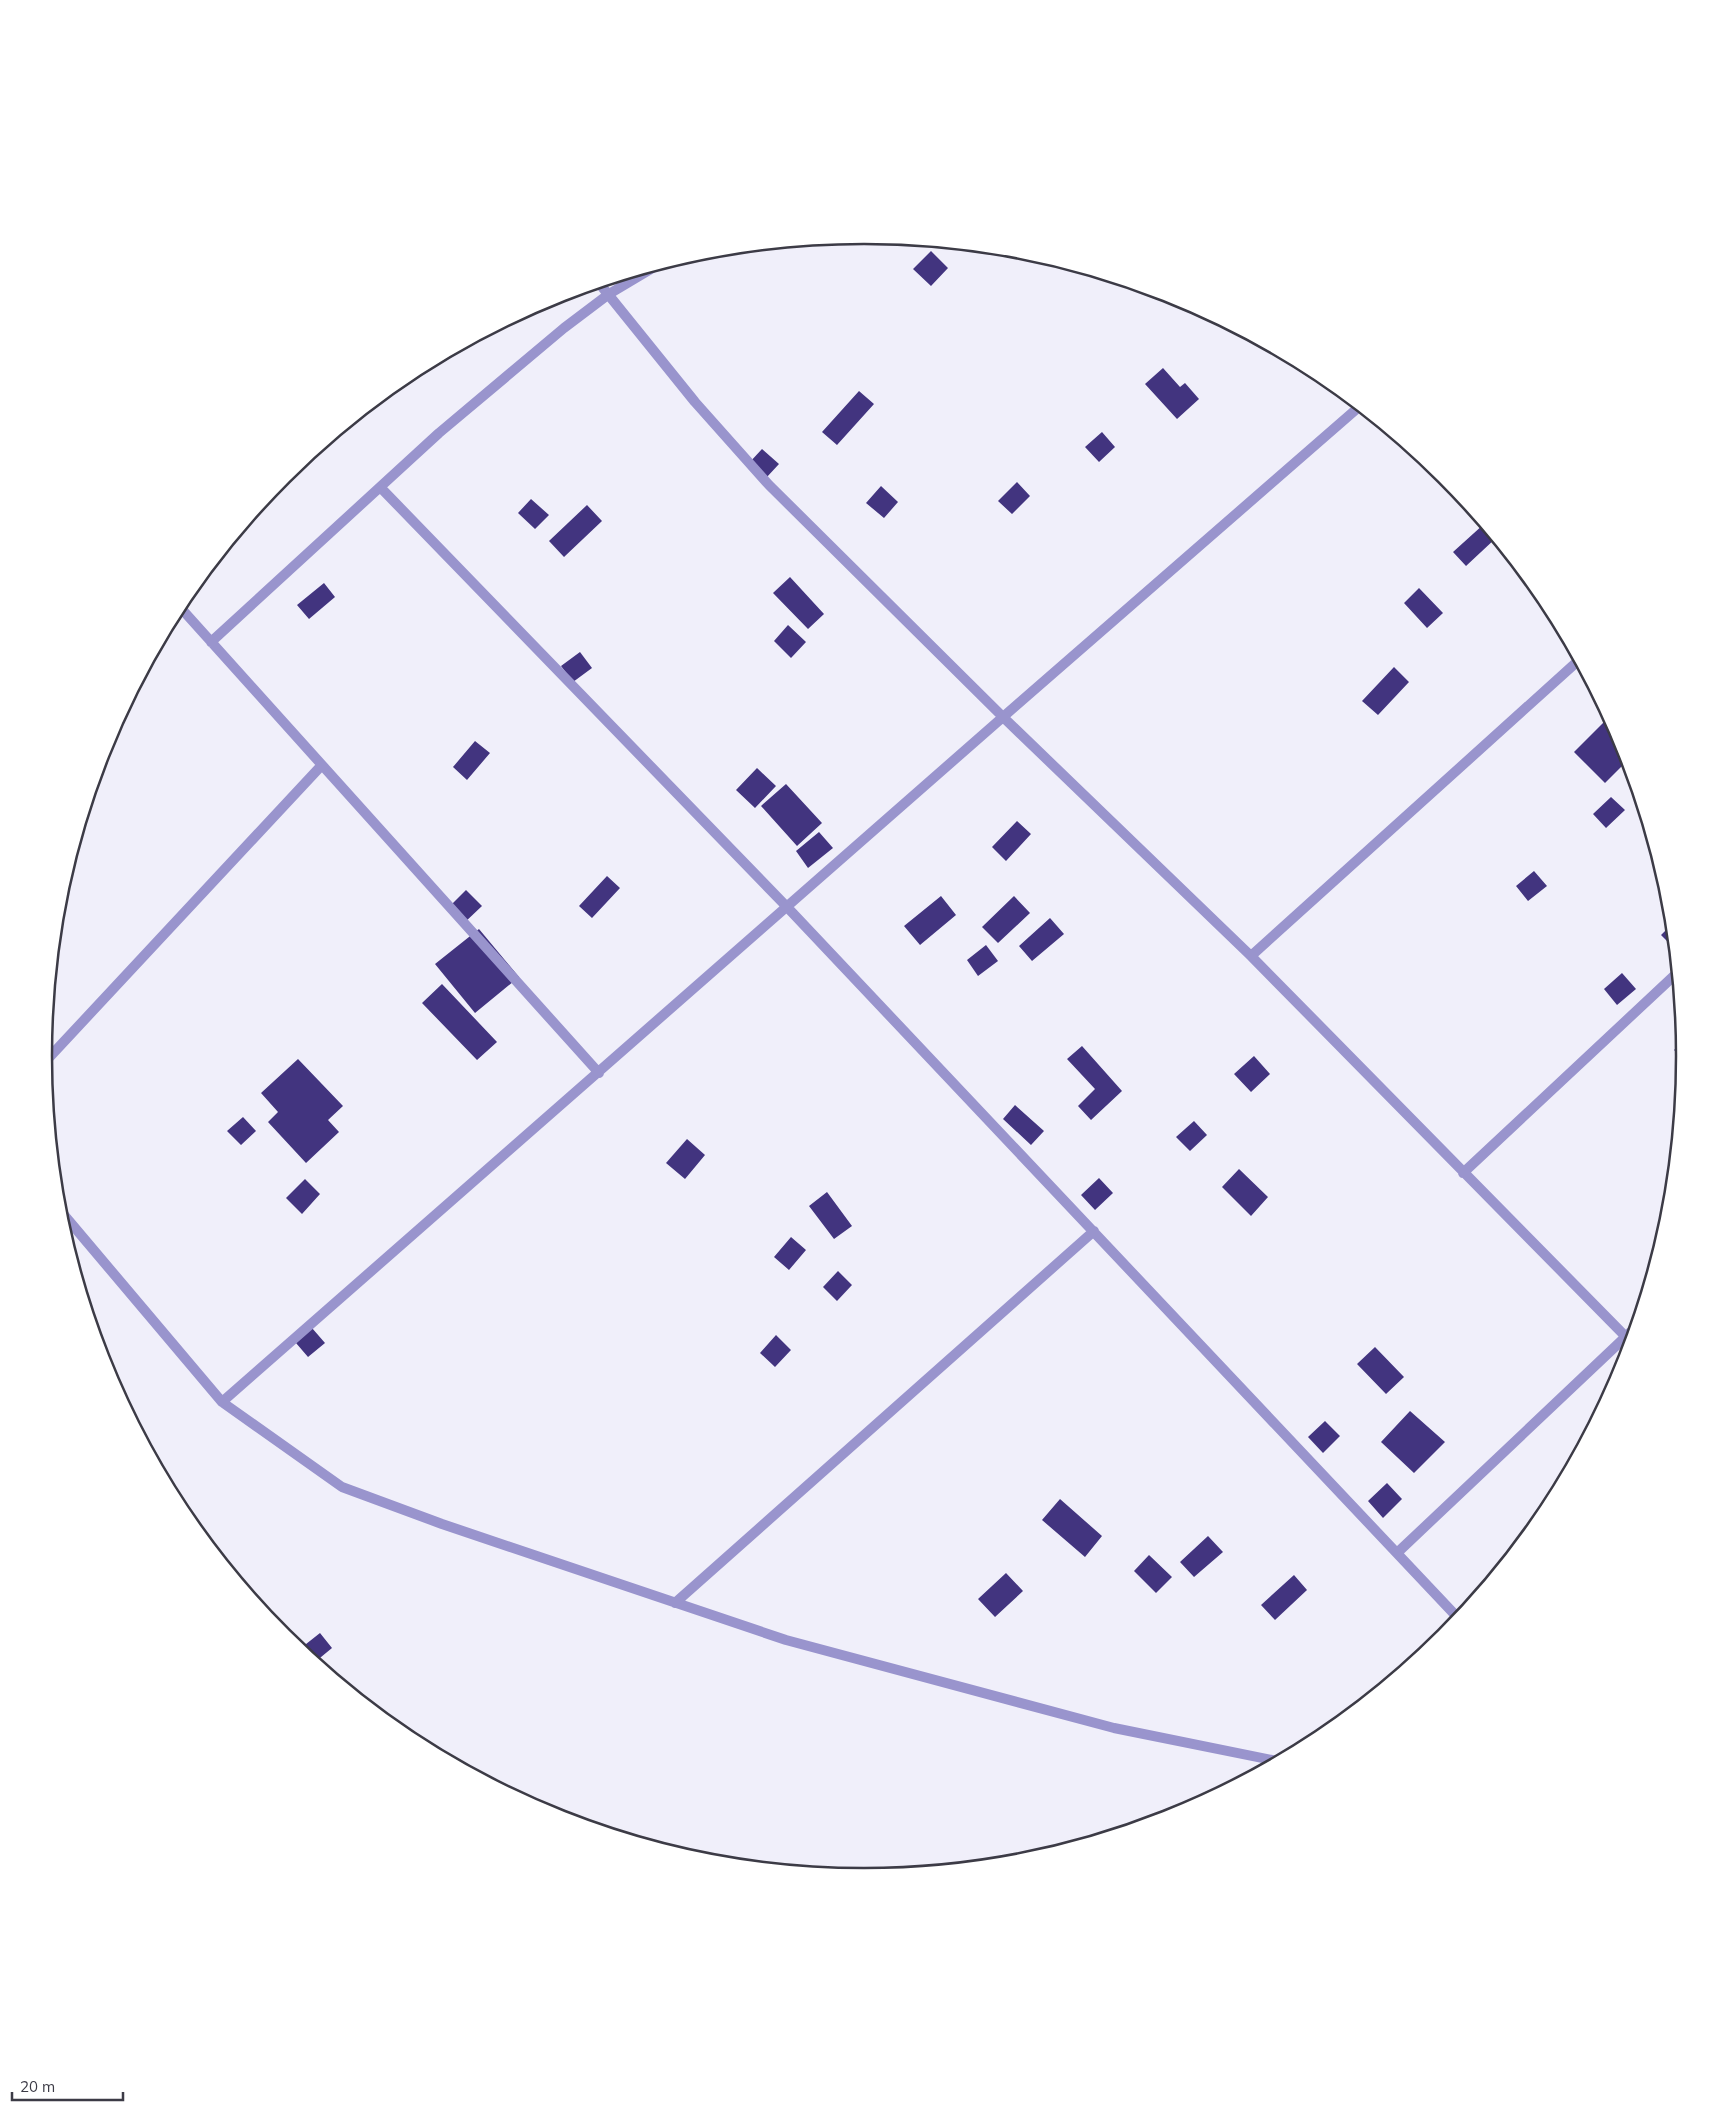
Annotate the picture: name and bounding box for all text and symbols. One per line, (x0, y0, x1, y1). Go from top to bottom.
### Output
scale bar (12, 2070, 124, 2102)
text: 20 m (20, 2077, 55, 2096)

